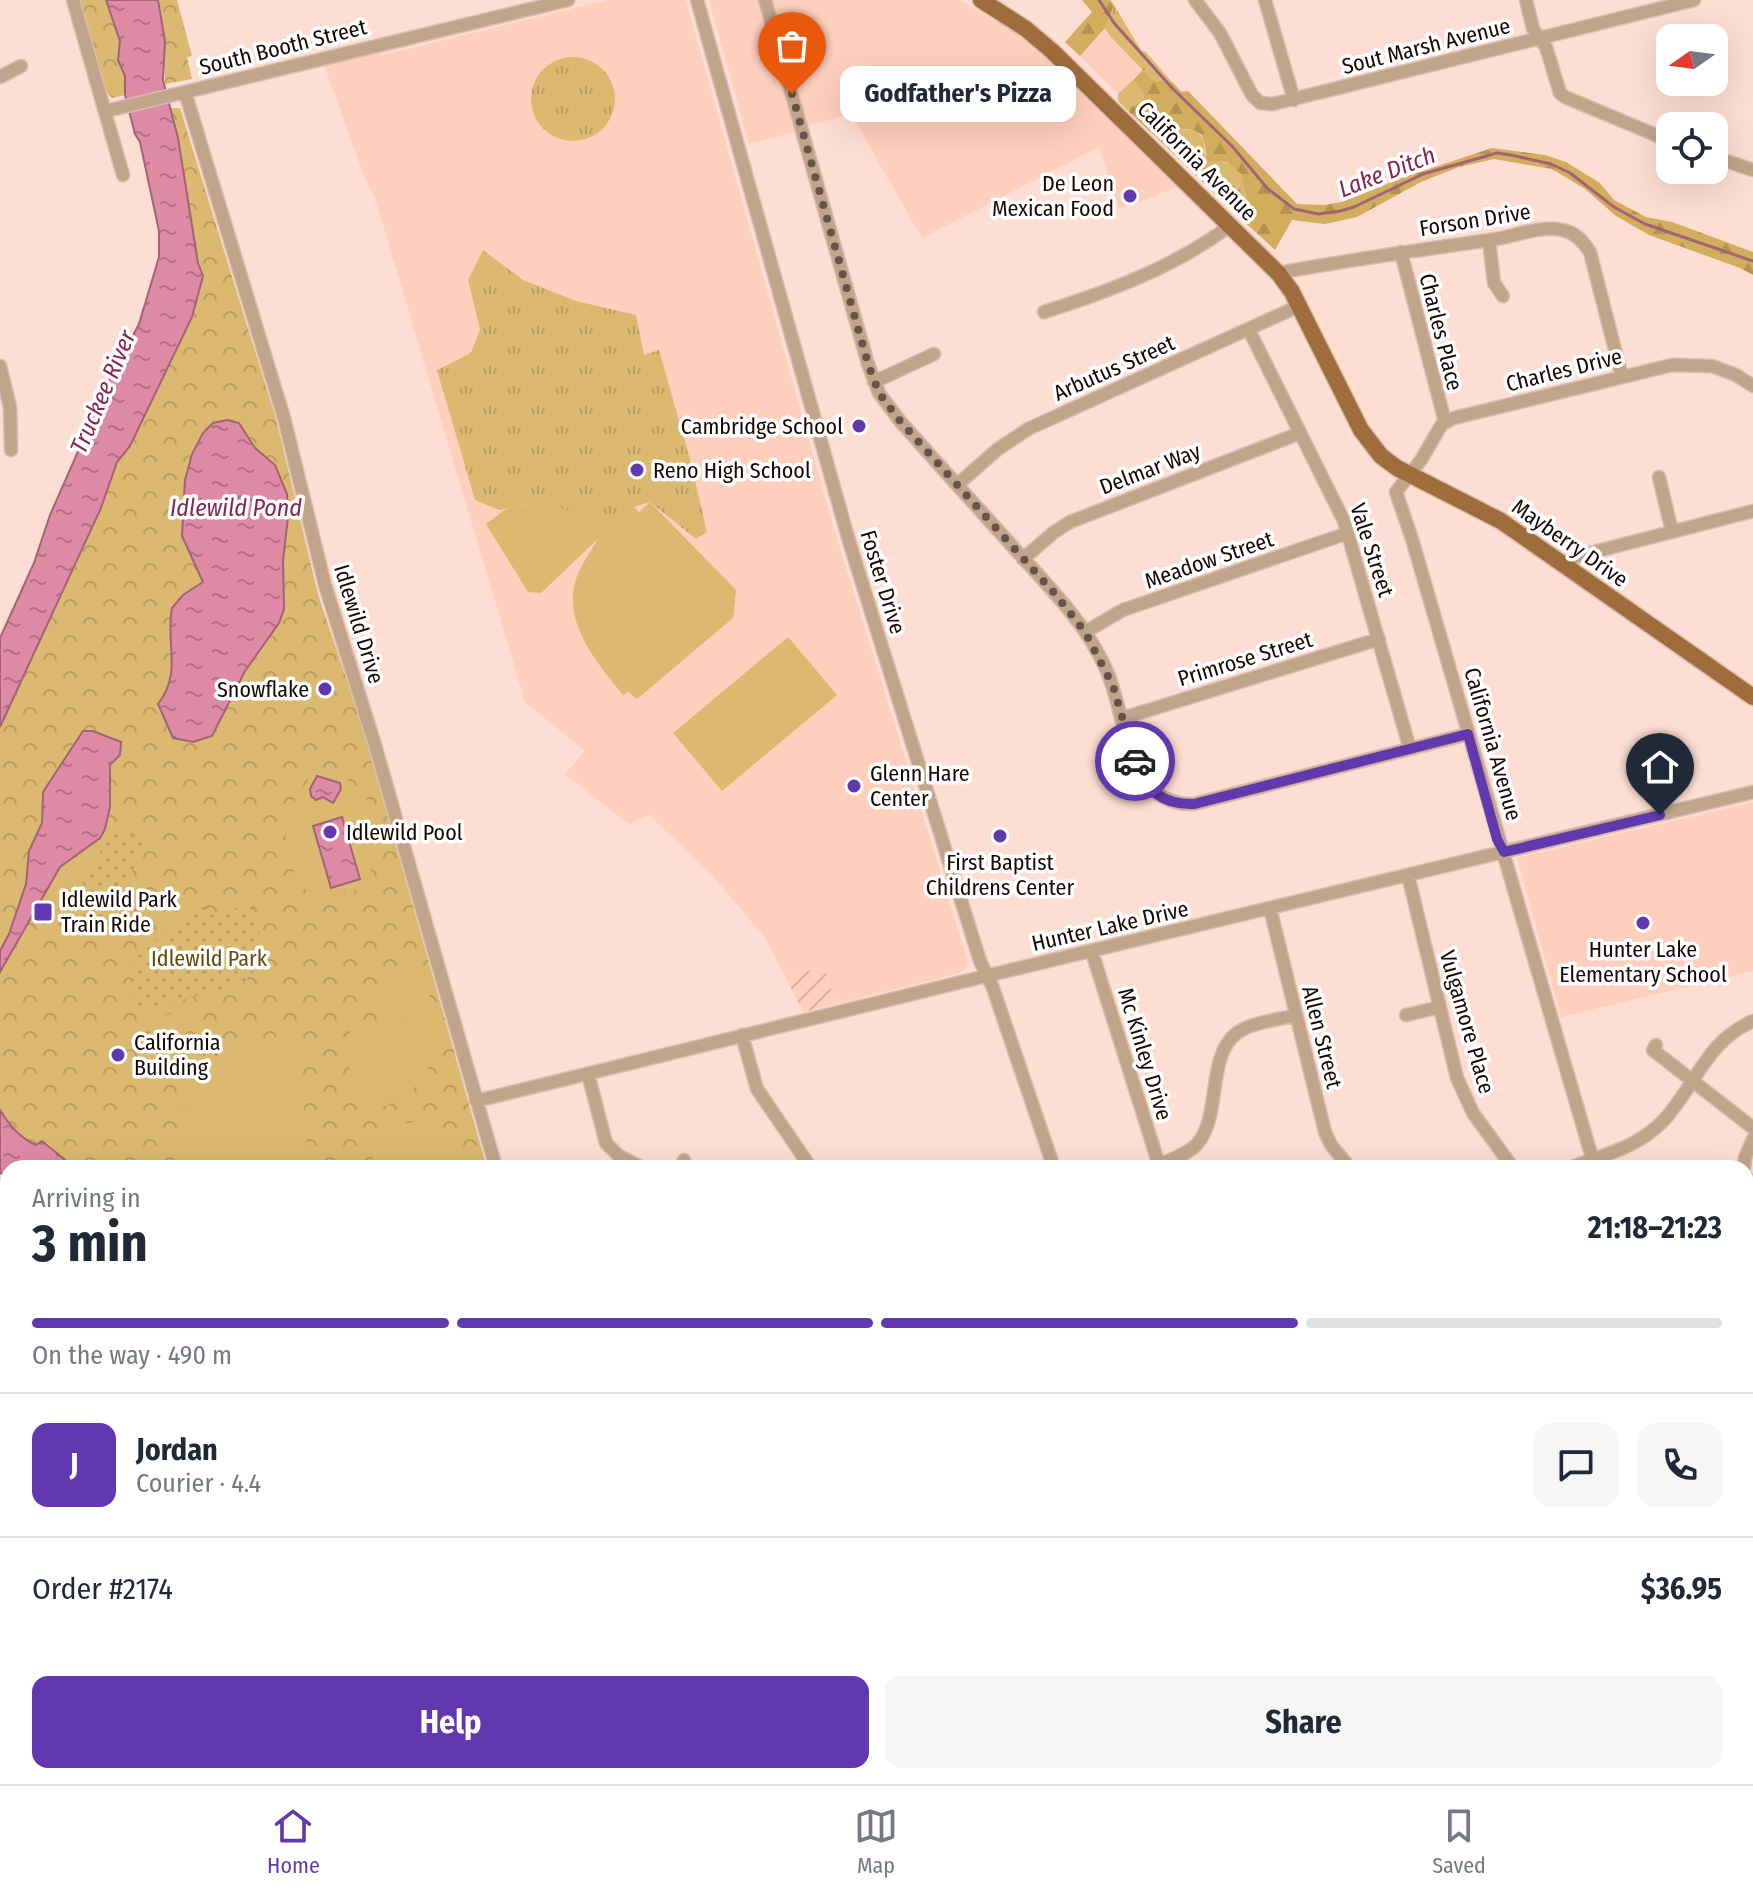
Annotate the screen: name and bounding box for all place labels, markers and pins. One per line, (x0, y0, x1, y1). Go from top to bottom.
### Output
pin (758, 12, 826, 94)
callout: Godfather's Pizza (840, 66, 1076, 122)
place label: De Leon Mexican Food (992, 170, 1114, 222)
marker: De Leon Mexican Food (1121, 187, 1139, 205)
place label: Cambridge School (681, 413, 843, 440)
marker: Cambridge School (850, 417, 868, 435)
place label: Reno High School (653, 457, 811, 484)
marker: Reno High School (628, 461, 646, 479)
place label: Snowflake (217, 676, 309, 703)
marker: Snowflake (316, 680, 334, 698)
pin (1626, 733, 1694, 815)
place label: Glenn Hare Center (870, 760, 970, 812)
marker: Glenn Hare Center (845, 777, 863, 795)
place label: Idlewild Pool (346, 819, 463, 846)
marker: Idlewild Pool (321, 823, 339, 841)
marker: First Baptist Childrens Center (991, 827, 1009, 845)
place label: First Baptist Childrens Center (926, 849, 1074, 901)
place label: Idlewild Park Train Ride (61, 886, 178, 938)
marker: Idlewild Park Train Ride (32, 901, 54, 923)
marker: Hunter Lake Elementary School (1634, 914, 1652, 932)
place label: Hunter Lake Elementary School (1559, 936, 1727, 988)
place label: California Building (134, 1029, 221, 1081)
marker: California Building (109, 1046, 127, 1064)

